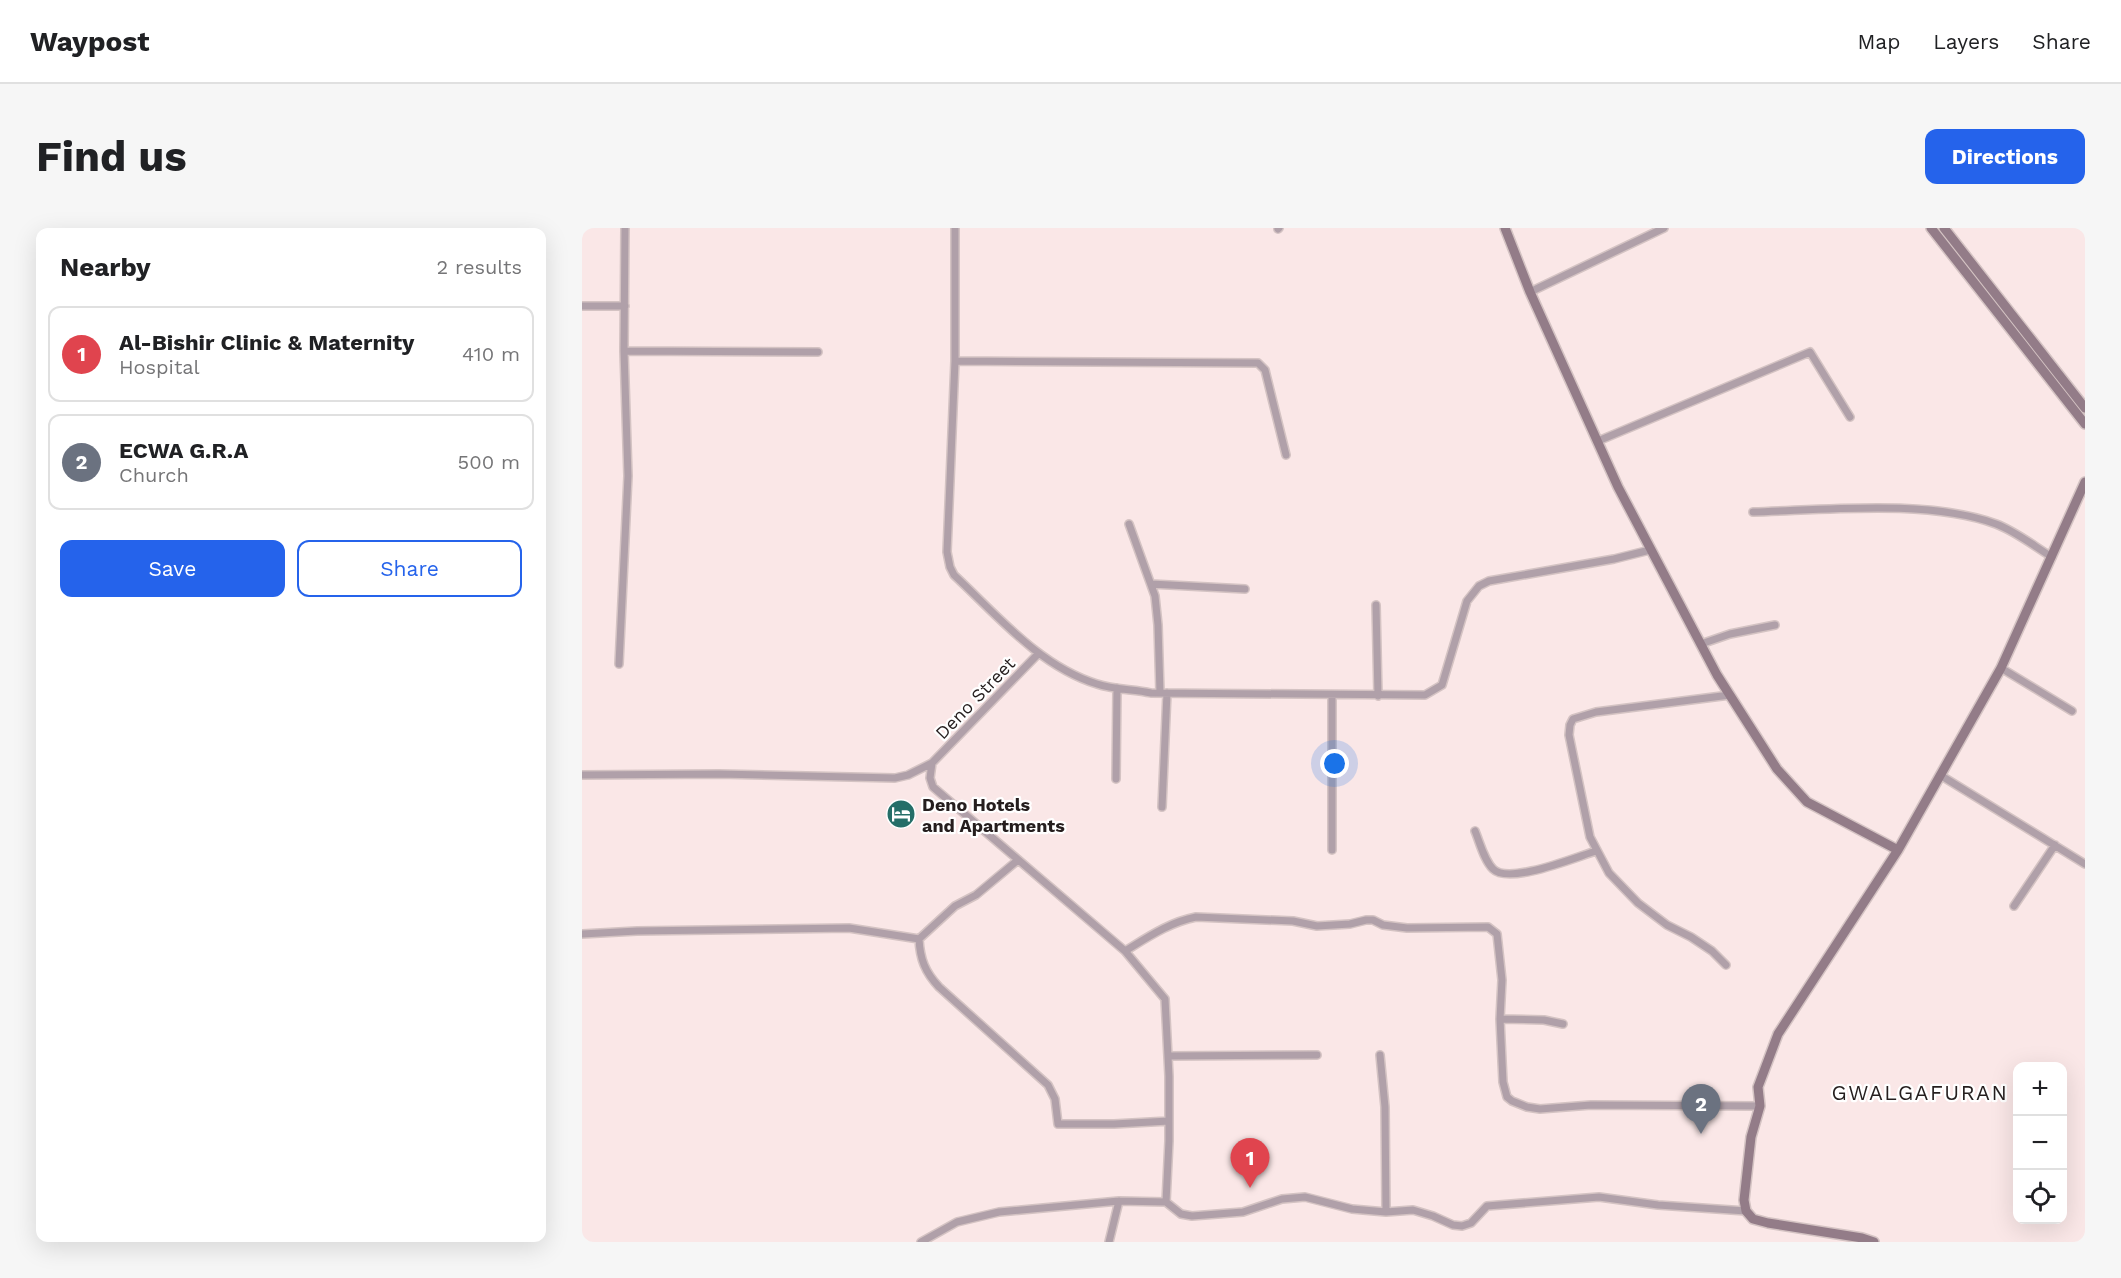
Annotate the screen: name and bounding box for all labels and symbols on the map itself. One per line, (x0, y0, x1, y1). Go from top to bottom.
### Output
street label: Deno Street (931, 652, 1020, 743)
your location (1320, 749, 1349, 778)
place label: Deno Hotels and Apartments (922, 794, 1065, 836)
hotel icon: Deno Hotels and Apartments (885, 798, 917, 830)
district label: GWALGAFURAN (1832, 1080, 2008, 1105)
pin: 2 (1682, 1084, 1720, 1134)
pin: 1 (1230, 1138, 1270, 1188)

